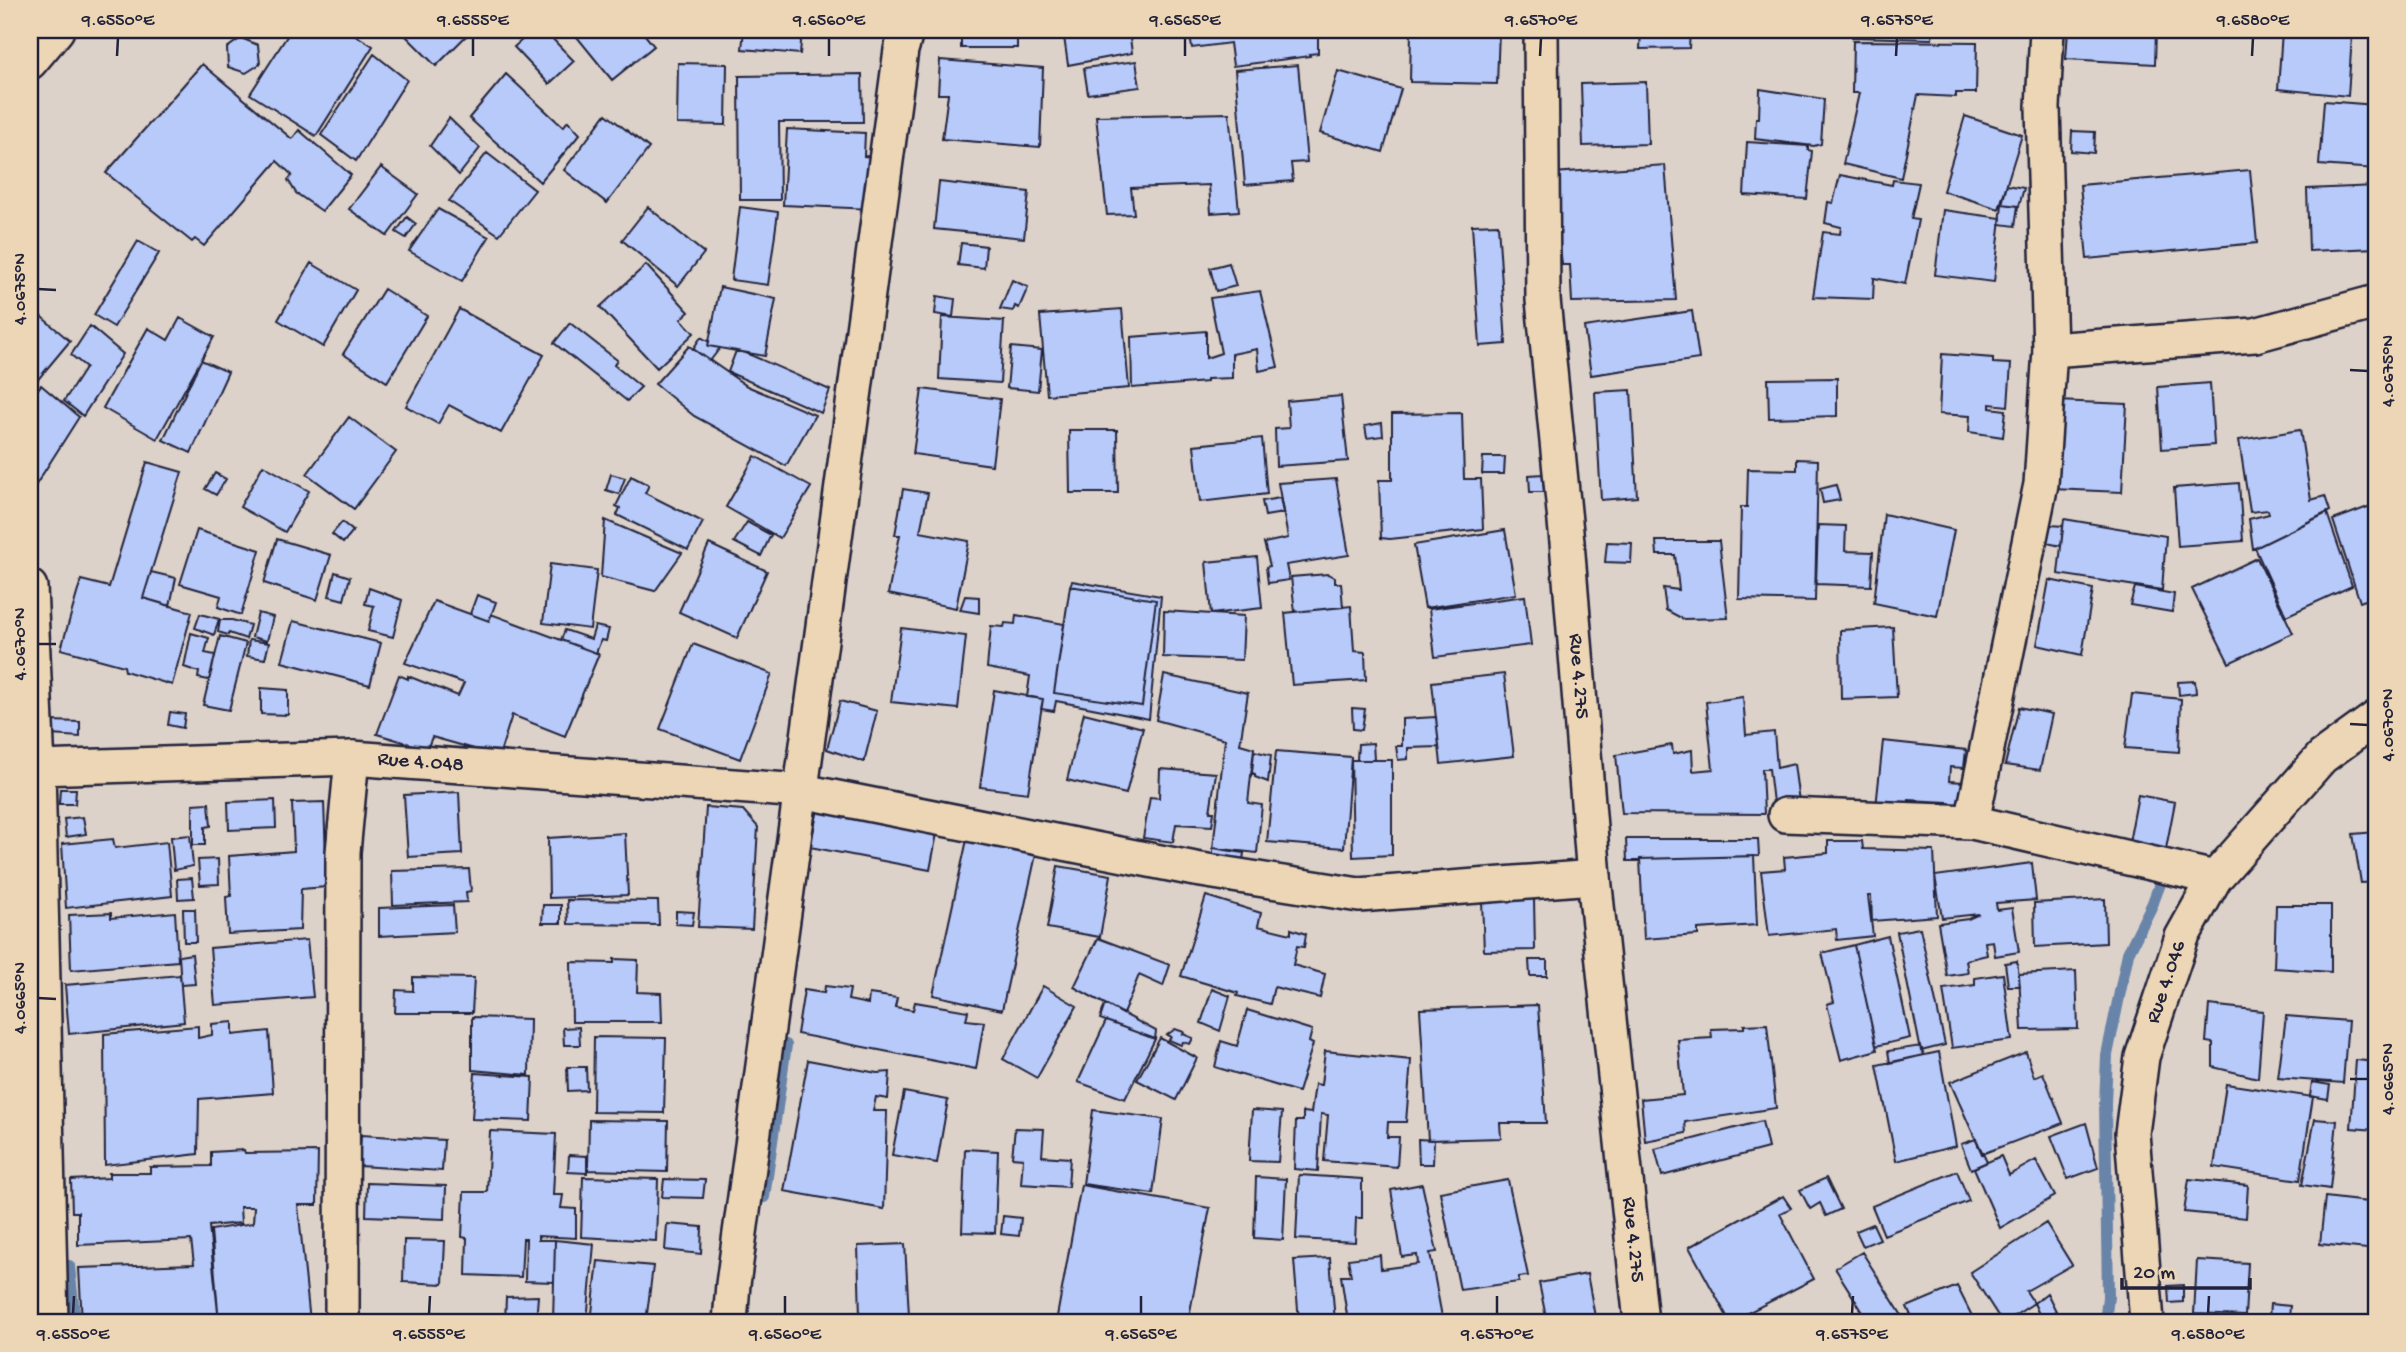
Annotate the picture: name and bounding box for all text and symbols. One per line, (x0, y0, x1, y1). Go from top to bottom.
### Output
text: 9.6550°E (81, 11, 155, 32)
text: 9.6555°E (436, 11, 510, 32)
text: 9.6560°E (792, 11, 866, 32)
text: 9.6565°E (1148, 11, 1221, 32)
text: 9.6570°E (1504, 11, 1578, 32)
text: 9.6575°E (1860, 11, 1933, 32)
text: 9.6580°E (2216, 11, 2290, 32)
text: 4.0675°N (11, 253, 32, 325)
text: 4.0675°N (2379, 335, 2400, 407)
text: 4.0670°N (11, 608, 32, 680)
street label: Rue 4.275 (1562, 633, 1594, 720)
text: 4.0670°N (2379, 689, 2400, 761)
street label: Rue 4.048 (377, 747, 465, 779)
street label: Rue 4.046 (2141, 937, 2192, 1027)
text: 4.0665°N (11, 962, 32, 1034)
text: 4.0665°N (2379, 1043, 2400, 1115)
street label: Rue 4.275 (1615, 1196, 1649, 1284)
scale bar (2122, 1247, 2250, 1291)
text: 20 m (2133, 1262, 2175, 1287)
text: 9.6550°E (36, 1325, 110, 1346)
text: 9.6555°E (392, 1325, 466, 1346)
text: 9.6560°E (748, 1325, 822, 1346)
text: 9.6565°E (1104, 1325, 1177, 1346)
text: 9.6570°E (1460, 1325, 1534, 1346)
text: 9.6575°E (1815, 1325, 1888, 1346)
text: 9.6580°E (2171, 1325, 2245, 1346)

